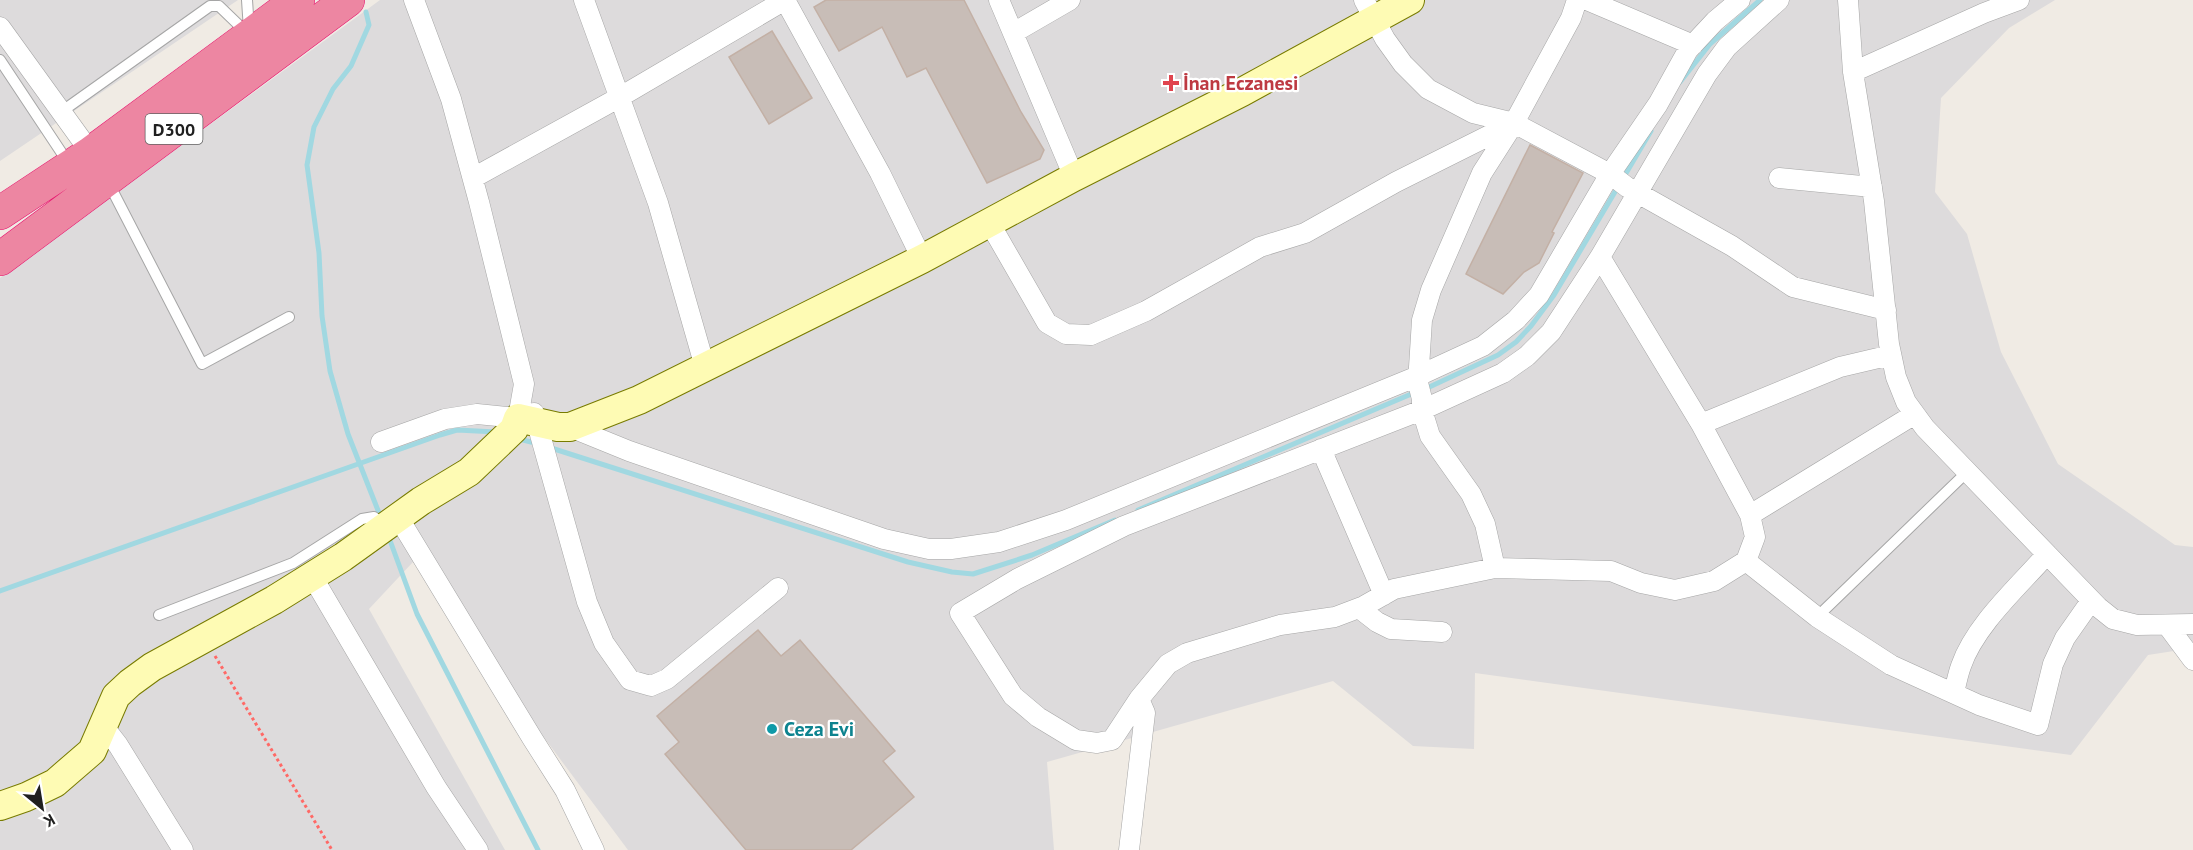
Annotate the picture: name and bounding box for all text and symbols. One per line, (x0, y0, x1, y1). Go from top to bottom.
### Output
place label: İnan Eczanesi (1183, 70, 1298, 96)
marker: İnan Eczanesi (1164, 76, 1178, 90)
road number: D300 (146, 114, 202, 144)
place label: Ceza Evi (784, 716, 854, 742)
marker: Ceza Evi (765, 722, 779, 736)
north arrow (12, 778, 72, 838)
text: K (40, 810, 59, 832)

